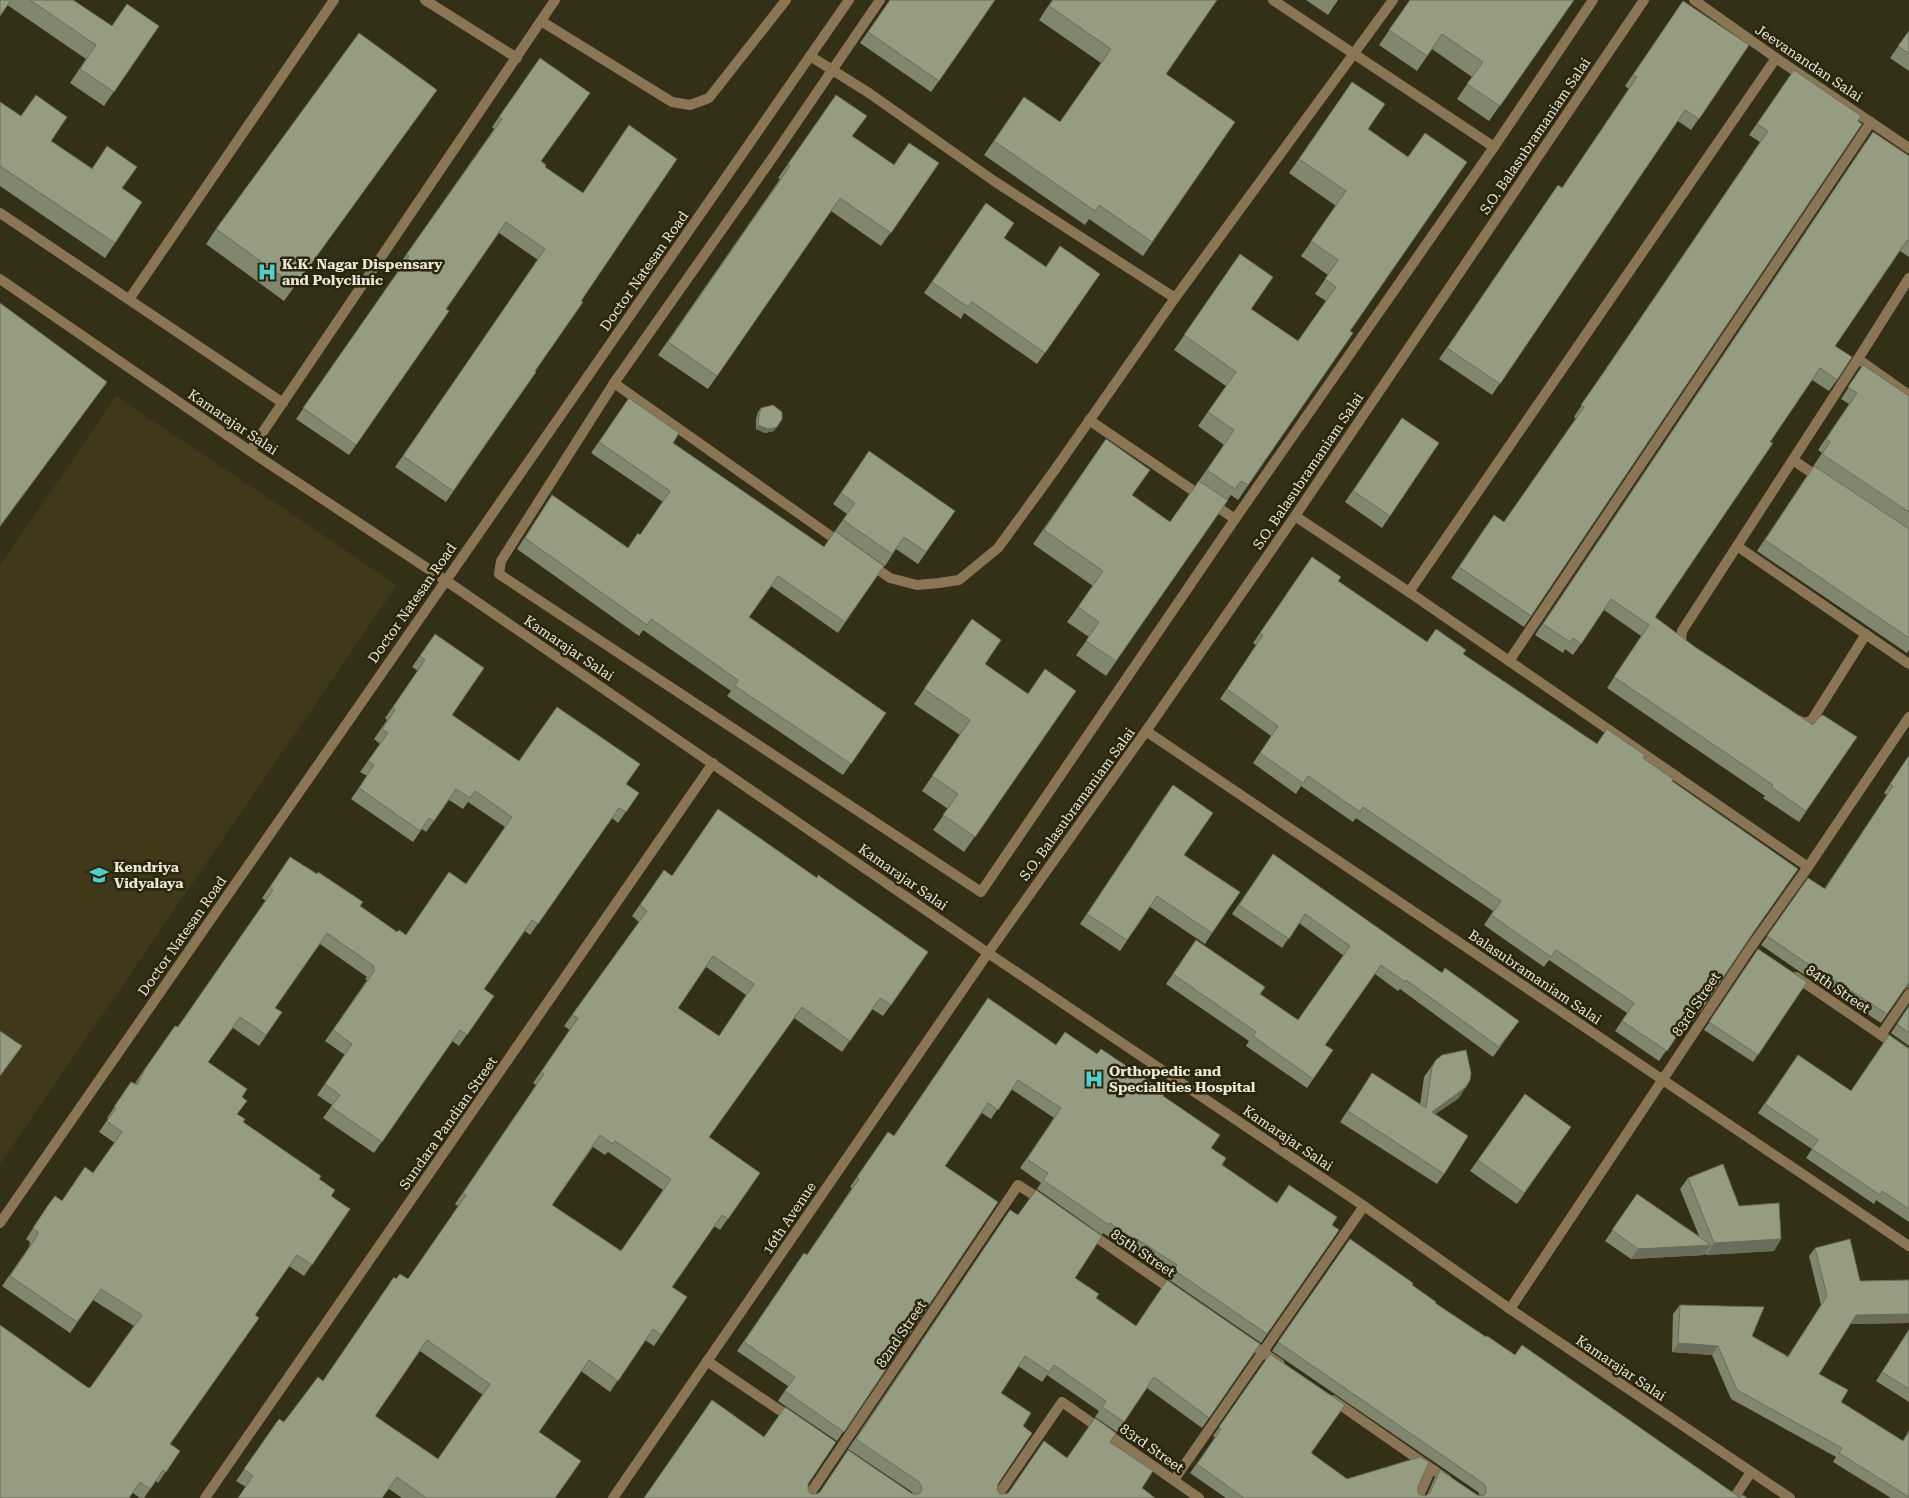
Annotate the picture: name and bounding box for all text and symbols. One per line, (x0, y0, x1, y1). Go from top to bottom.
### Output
street label: Jeevanandan Salai (1752, 21, 1866, 105)
street label: S.O. Balasubramaniam Salai (1477, 54, 1594, 217)
street label: Doctor Natesan Road (597, 208, 691, 334)
place label: K.K. Nagar Dispensary and Polyclinic (282, 256, 443, 288)
hospital icon: K.K. Nagar Dispensary and Polyclinic (256, 261, 278, 283)
street label: Kamarajar Salai (185, 386, 281, 458)
street label: S.O. Balasubramaniam Salai (1250, 389, 1367, 552)
street label: Doctor Natesan Road (365, 540, 459, 666)
street label: Kamarajar Salai (521, 612, 617, 684)
street label: S.O. Balasubramaniam Salai (1016, 724, 1138, 884)
street label: Kamarajar Salai (855, 840, 951, 914)
place label: Kendriya Vidyalaya (114, 859, 184, 891)
school or university icon: Kendriya Vidyalaya (88, 864, 110, 886)
street label: Doctor Natesan Road (135, 873, 229, 999)
street label: Balasubramaniam Salai (1466, 927, 1605, 1028)
street label: 84th Street (1803, 962, 1873, 1016)
street label: 83rd Street (1669, 969, 1723, 1039)
street label: Sundara Pandian Street (396, 1053, 500, 1193)
place label: Orthopedic and Specialities Hospital (1109, 1063, 1256, 1095)
hospital icon: Orthopedic and Specialities Hospital (1083, 1068, 1105, 1090)
street label: Kamarajar Salai (1240, 1102, 1336, 1174)
street label: 16th Avenue (759, 1179, 819, 1257)
street label: 85th Street (1108, 1226, 1178, 1280)
street label: 82nd Street (873, 1297, 929, 1371)
street label: Kamarajar Salai (1573, 1332, 1669, 1404)
street label: 83rd Street (1117, 1420, 1187, 1476)

